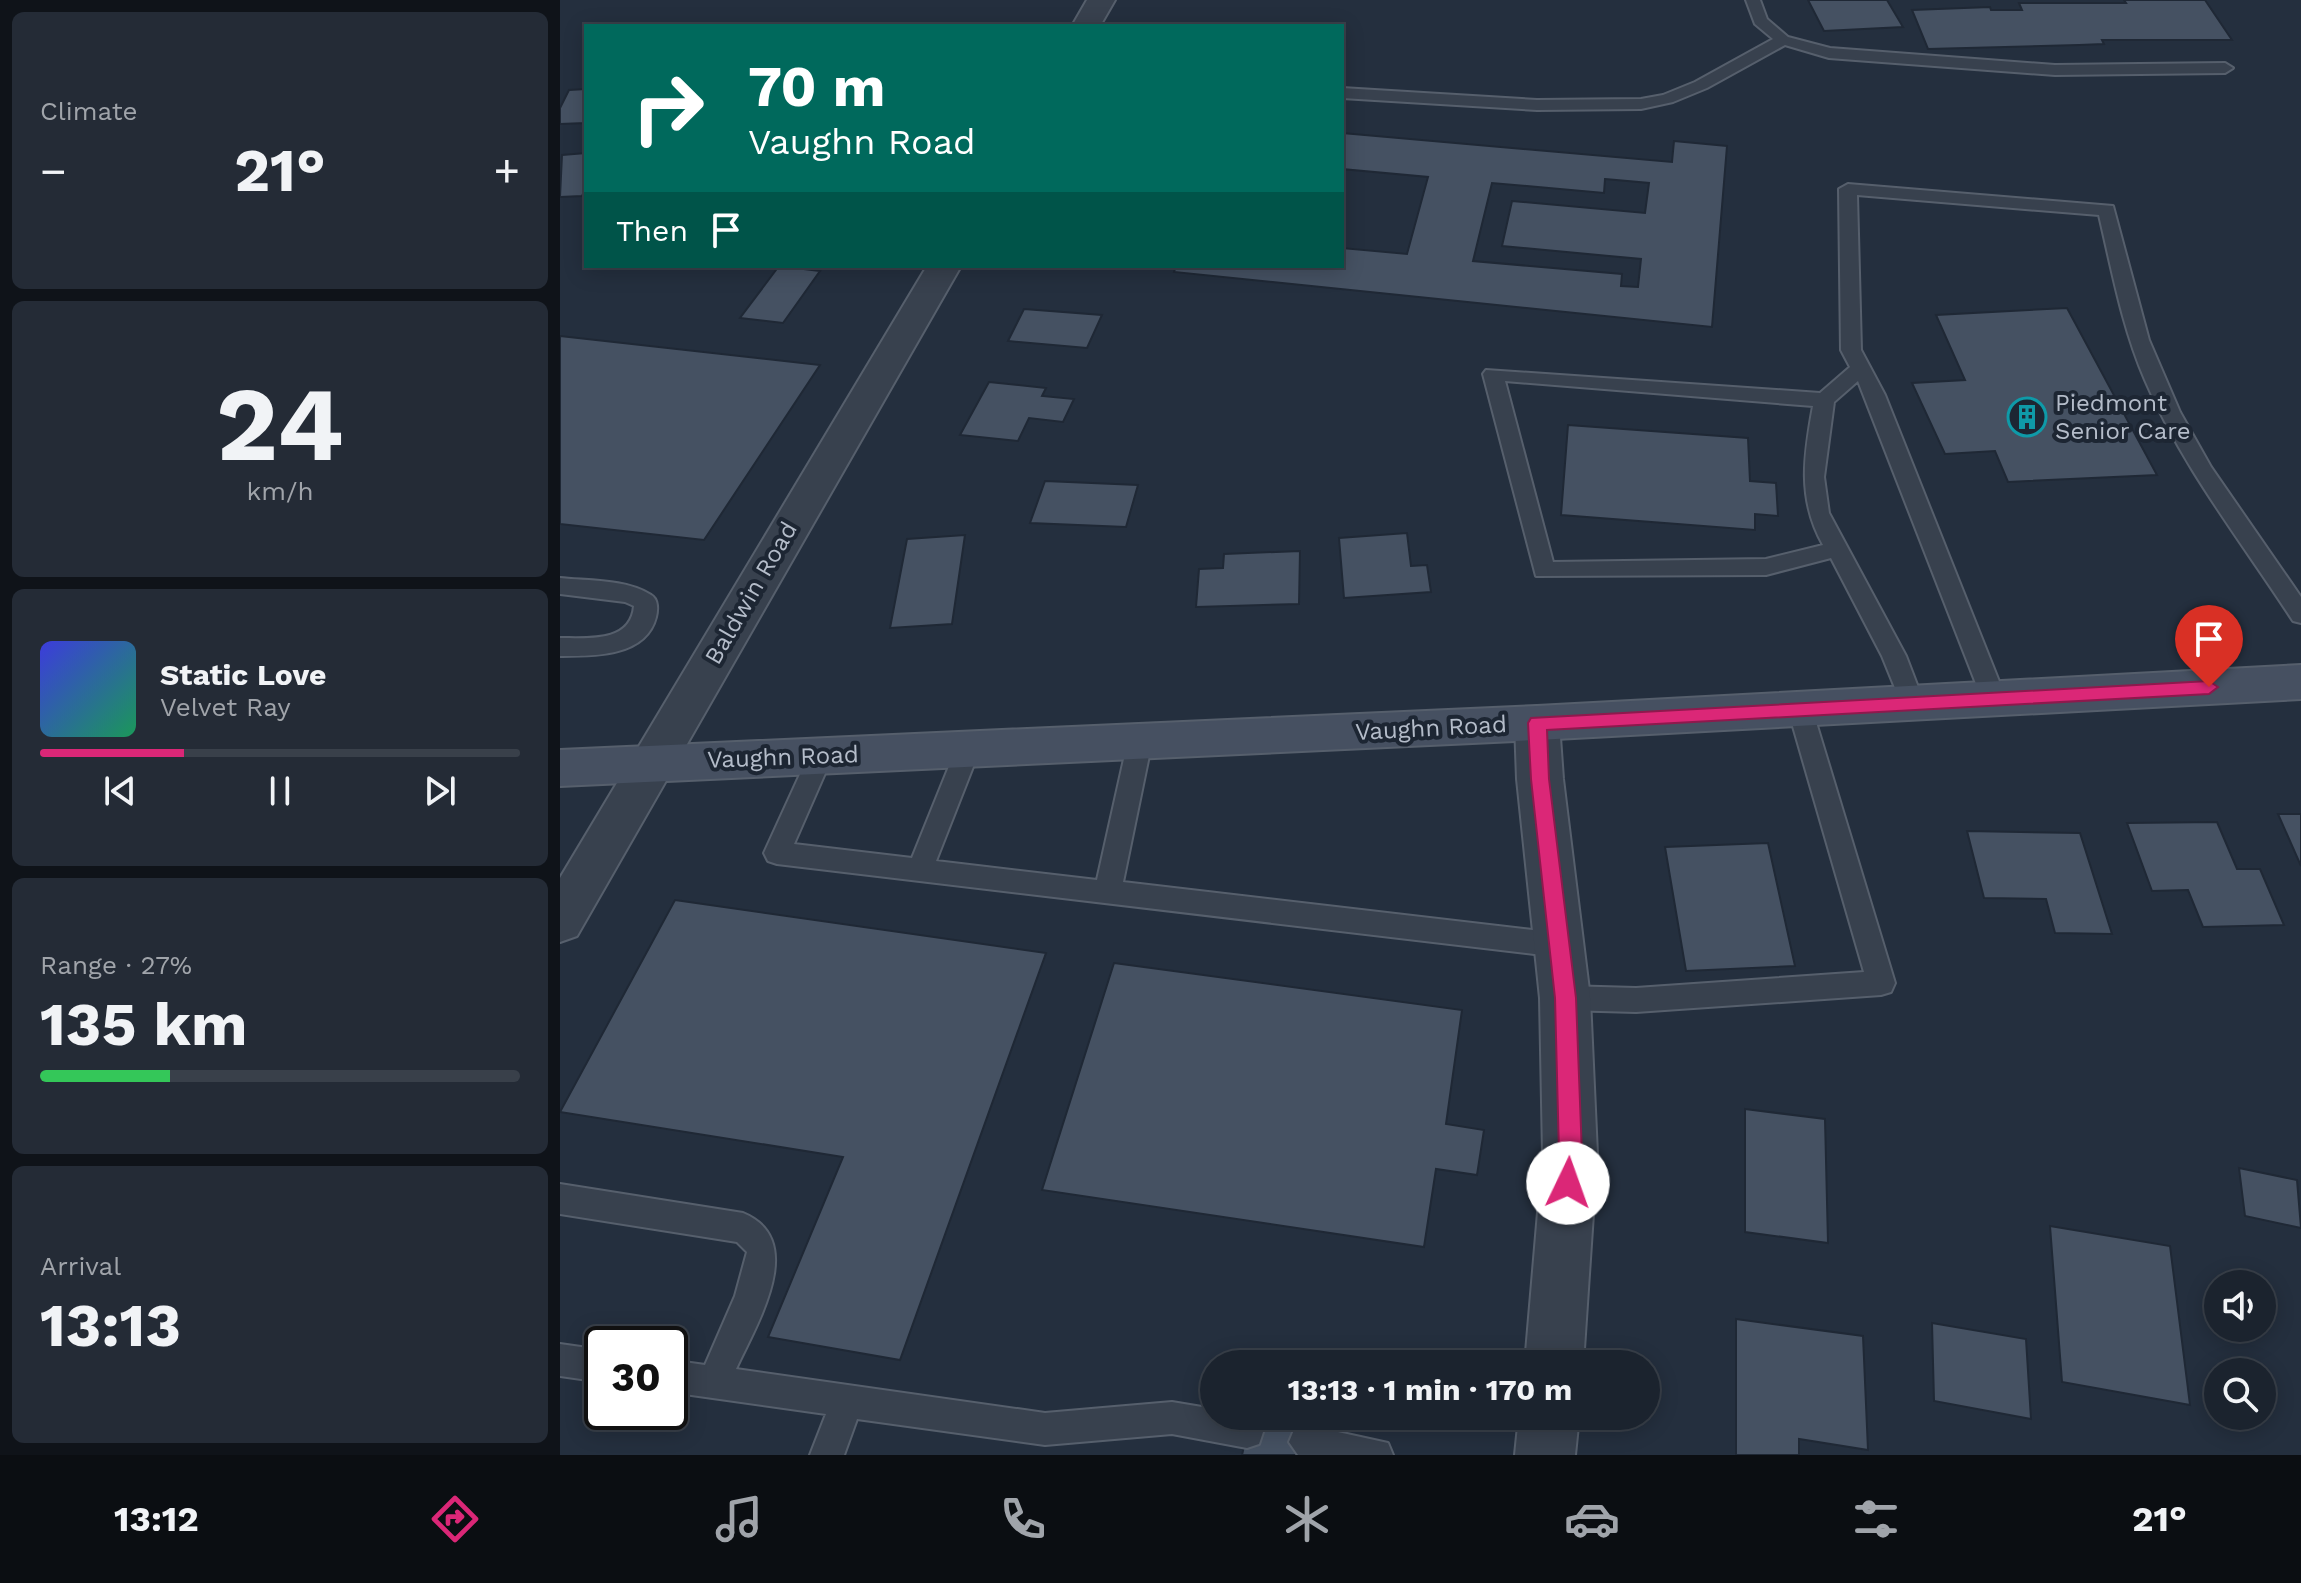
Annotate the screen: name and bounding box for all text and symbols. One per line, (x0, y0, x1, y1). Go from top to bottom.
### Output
text: 70 m (748, 54, 885, 120)
icon: right (616, 56, 720, 160)
text: Climate (40, 96, 138, 126)
text: Vaughn Road (748, 121, 976, 163)
text: 21° (234, 135, 326, 206)
text: − (40, 145, 67, 197)
text: + (493, 145, 520, 197)
icon: arrive (704, 208, 748, 252)
text: Then (616, 213, 688, 248)
text: 24 (216, 363, 344, 485)
place label: Piedmont Senior Care (2055, 389, 2191, 445)
building icon: Piedmont Senior Care (2006, 396, 2048, 438)
text: km/h (247, 476, 313, 506)
street label: Baldwin Road (699, 517, 803, 669)
pin (2175, 605, 2243, 687)
icon: arrive (2187, 617, 2231, 661)
text: Static Love (160, 657, 326, 692)
text: Velvet Ray (160, 692, 291, 722)
street label: Vaughn Road (1354, 710, 1508, 746)
street label: Vaughn Road (707, 740, 859, 774)
icon: previous (98, 769, 142, 813)
icon: pause (258, 769, 302, 813)
icon: next (418, 769, 462, 813)
text: Range · 27% (40, 950, 192, 980)
text: 135 km (40, 989, 247, 1060)
position arrow (1526, 1141, 1610, 1225)
text: Arrival (40, 1251, 121, 1281)
map controls (2204, 1270, 2276, 1430)
button: sound (2204, 1270, 2276, 1342)
text: 13:13 (40, 1290, 181, 1361)
speed limit sign: 30 (584, 1326, 688, 1430)
button: search (2204, 1358, 2276, 1430)
text: 13:13 · 1 min · 170 m (1288, 1372, 1572, 1407)
icon: directions (427, 1491, 483, 1547)
icon: music (711, 1491, 767, 1547)
icon: phone (995, 1491, 1051, 1547)
icon: climate (1279, 1491, 1335, 1547)
icon: car (1564, 1491, 1620, 1547)
icon: filters (1848, 1491, 1904, 1547)
text: 13:12 (114, 1498, 199, 1540)
text: 21° (2132, 1498, 2187, 1540)

